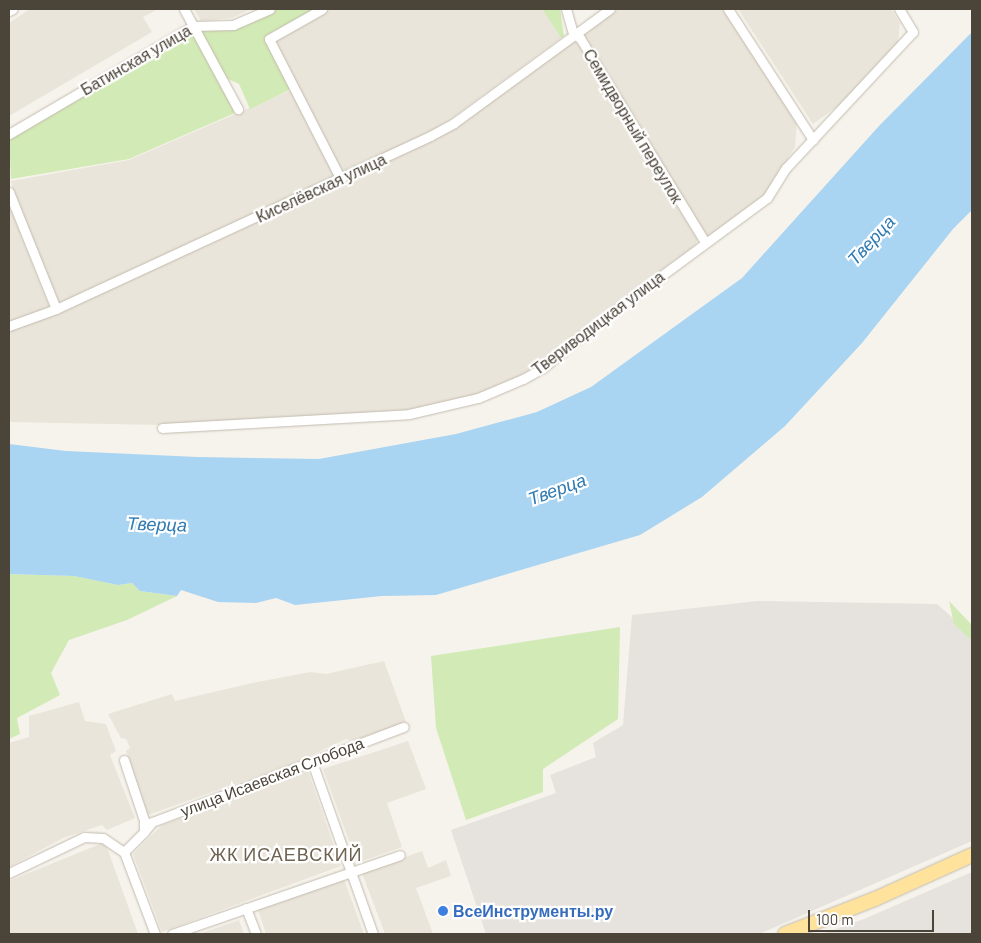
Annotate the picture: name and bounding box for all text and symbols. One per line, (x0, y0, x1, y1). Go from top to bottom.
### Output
street label: Батинская улица (77, 21, 195, 99)
street label: Семидворный переулок (579, 45, 687, 207)
street label: Киселёвская улица (253, 149, 389, 227)
water label: Тверца (843, 211, 899, 269)
street label: Твериводицкая улица (528, 267, 668, 379)
water label: Тверца (525, 469, 589, 509)
water label: Тверца (127, 512, 187, 536)
street label: улица Исаевская Слобода (178, 733, 366, 821)
district label: ЖК ИСАЕВСКИЙ (208, 843, 364, 865)
scale bar (811, 900, 937, 932)
place label: ВсеИнструменты.ру (453, 901, 613, 921)
marker: ВсеИнструменты.ру (437, 905, 449, 917)
text: 100 m (816, 910, 854, 928)

